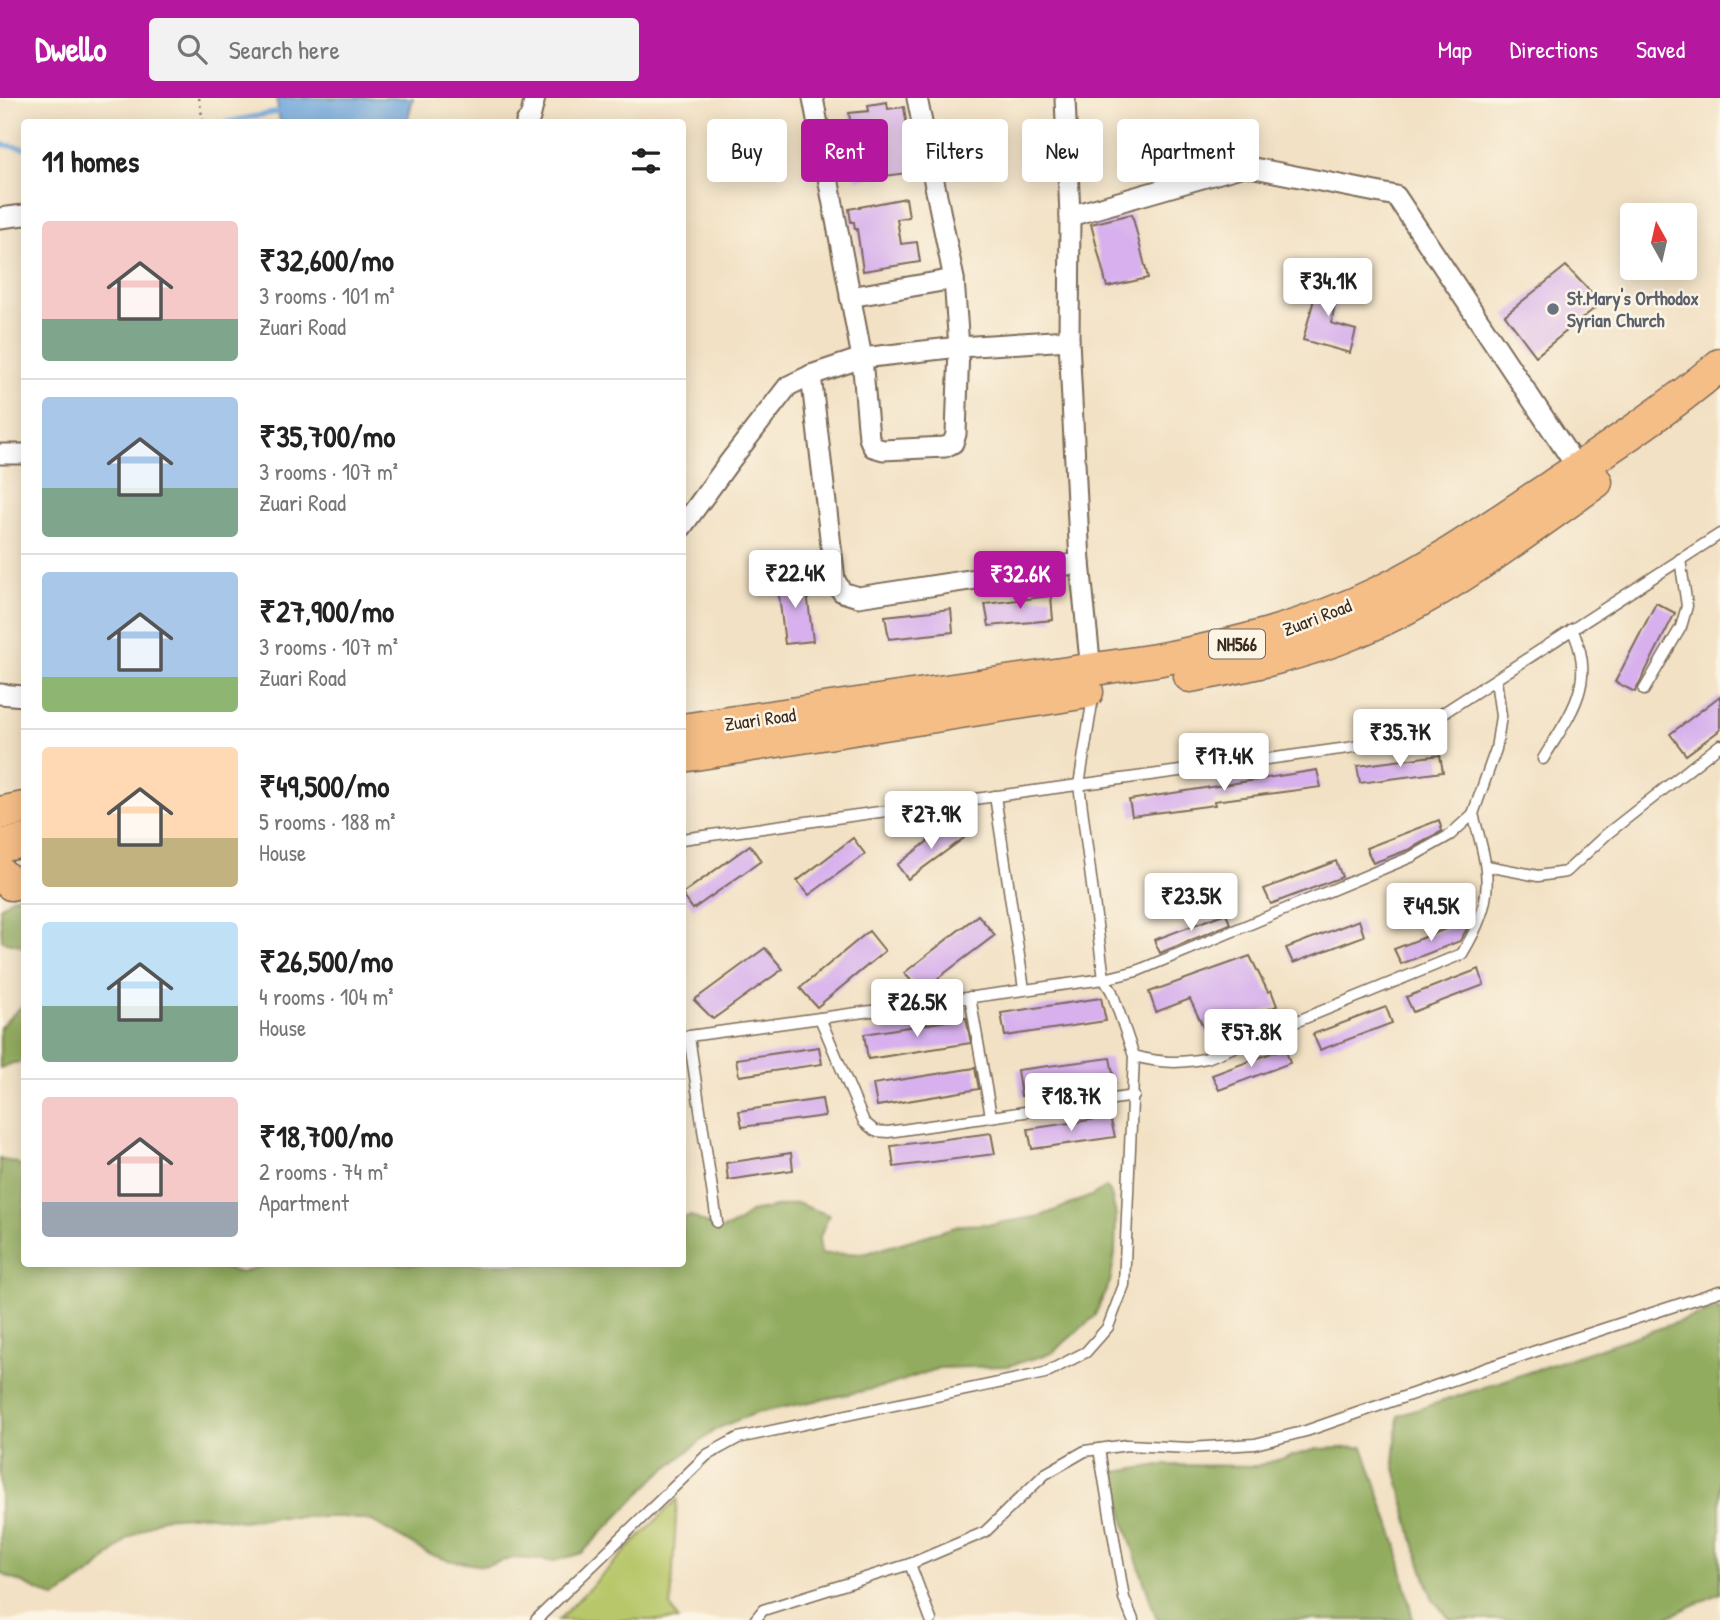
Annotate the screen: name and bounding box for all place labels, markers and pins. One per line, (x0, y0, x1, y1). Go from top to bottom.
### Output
pin: ₹34.1K (1271, 258, 1385, 318)
place label: St.Mary's Orthodox Syrian Church (1567, 285, 1699, 334)
marker: St.Mary's Orthodox Syrian Church (1545, 301, 1561, 317)
pin: ₹22.4K (738, 550, 852, 610)
pin: ₹32.6K (963, 552, 1077, 611)
pin: ₹35.7K (1343, 710, 1457, 769)
pin: ₹17.4K (1167, 734, 1281, 793)
pin: ₹27.9K (874, 792, 988, 851)
pin: ₹23.5K (1134, 874, 1248, 933)
pin: ₹49.5K (1374, 884, 1488, 943)
pin: ₹26.5K (860, 979, 974, 1039)
pin: ₹57.8K (1194, 1010, 1308, 1069)
pin: ₹18.7K (1014, 1074, 1128, 1133)

